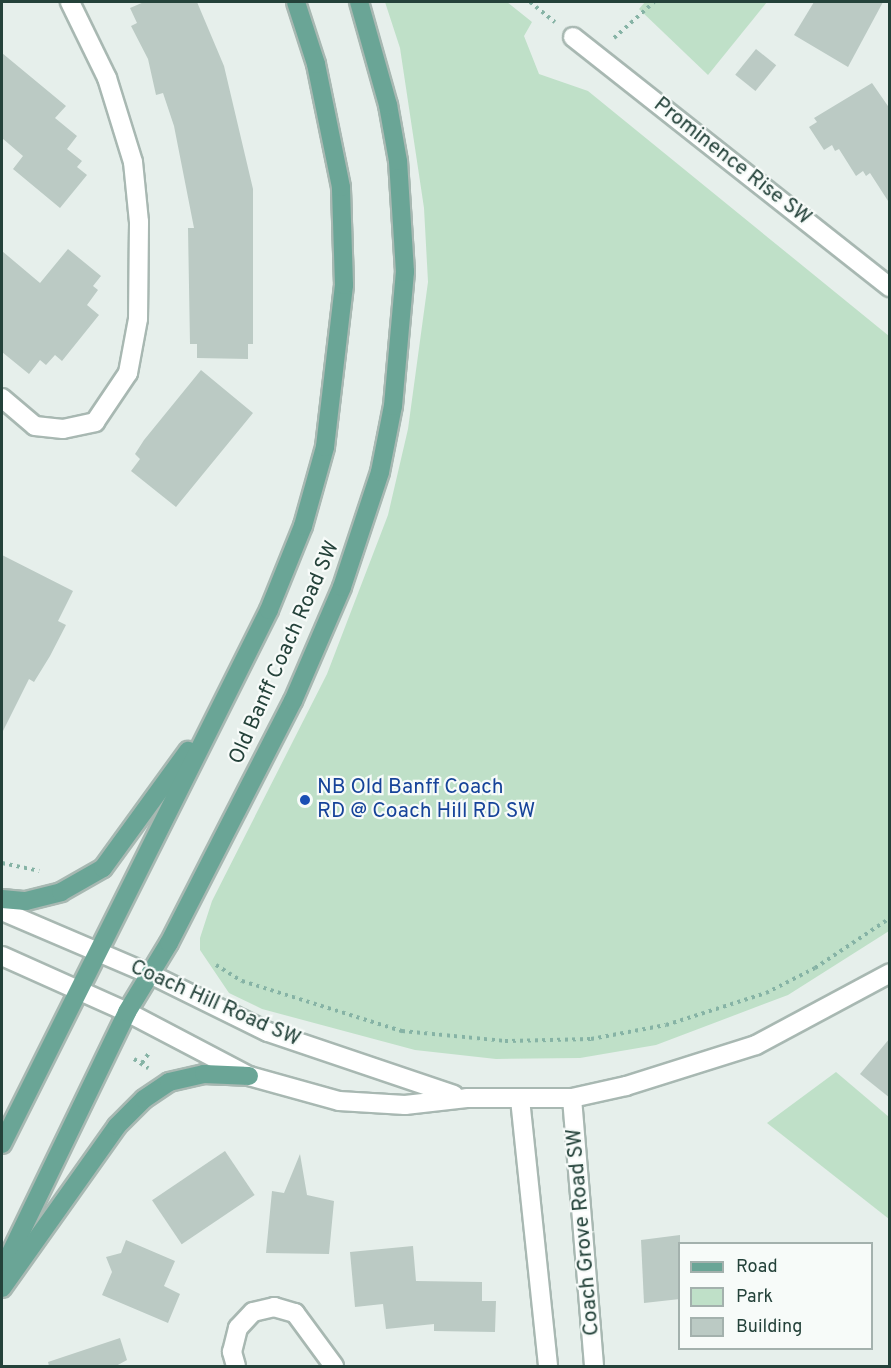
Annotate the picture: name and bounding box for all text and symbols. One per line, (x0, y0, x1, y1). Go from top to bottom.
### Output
street label: Prominence Rise SW (648, 93, 816, 231)
street label: Old Banff Coach Road SW (224, 538, 346, 768)
place label: NB Old Banff Coach RD @ Coach Hill RD SW (317, 775, 535, 825)
marker: NB Old Banff Coach RD @ Coach Hill RD SW (298, 793, 312, 807)
street label: Coach Hill Road SW (126, 955, 304, 1053)
street label: Coach Grove Road SW (562, 1127, 606, 1337)
legend (678, 1242, 873, 1350)
text: Road (736, 1256, 778, 1279)
text: Park (736, 1286, 773, 1309)
text: Building (736, 1316, 802, 1339)

